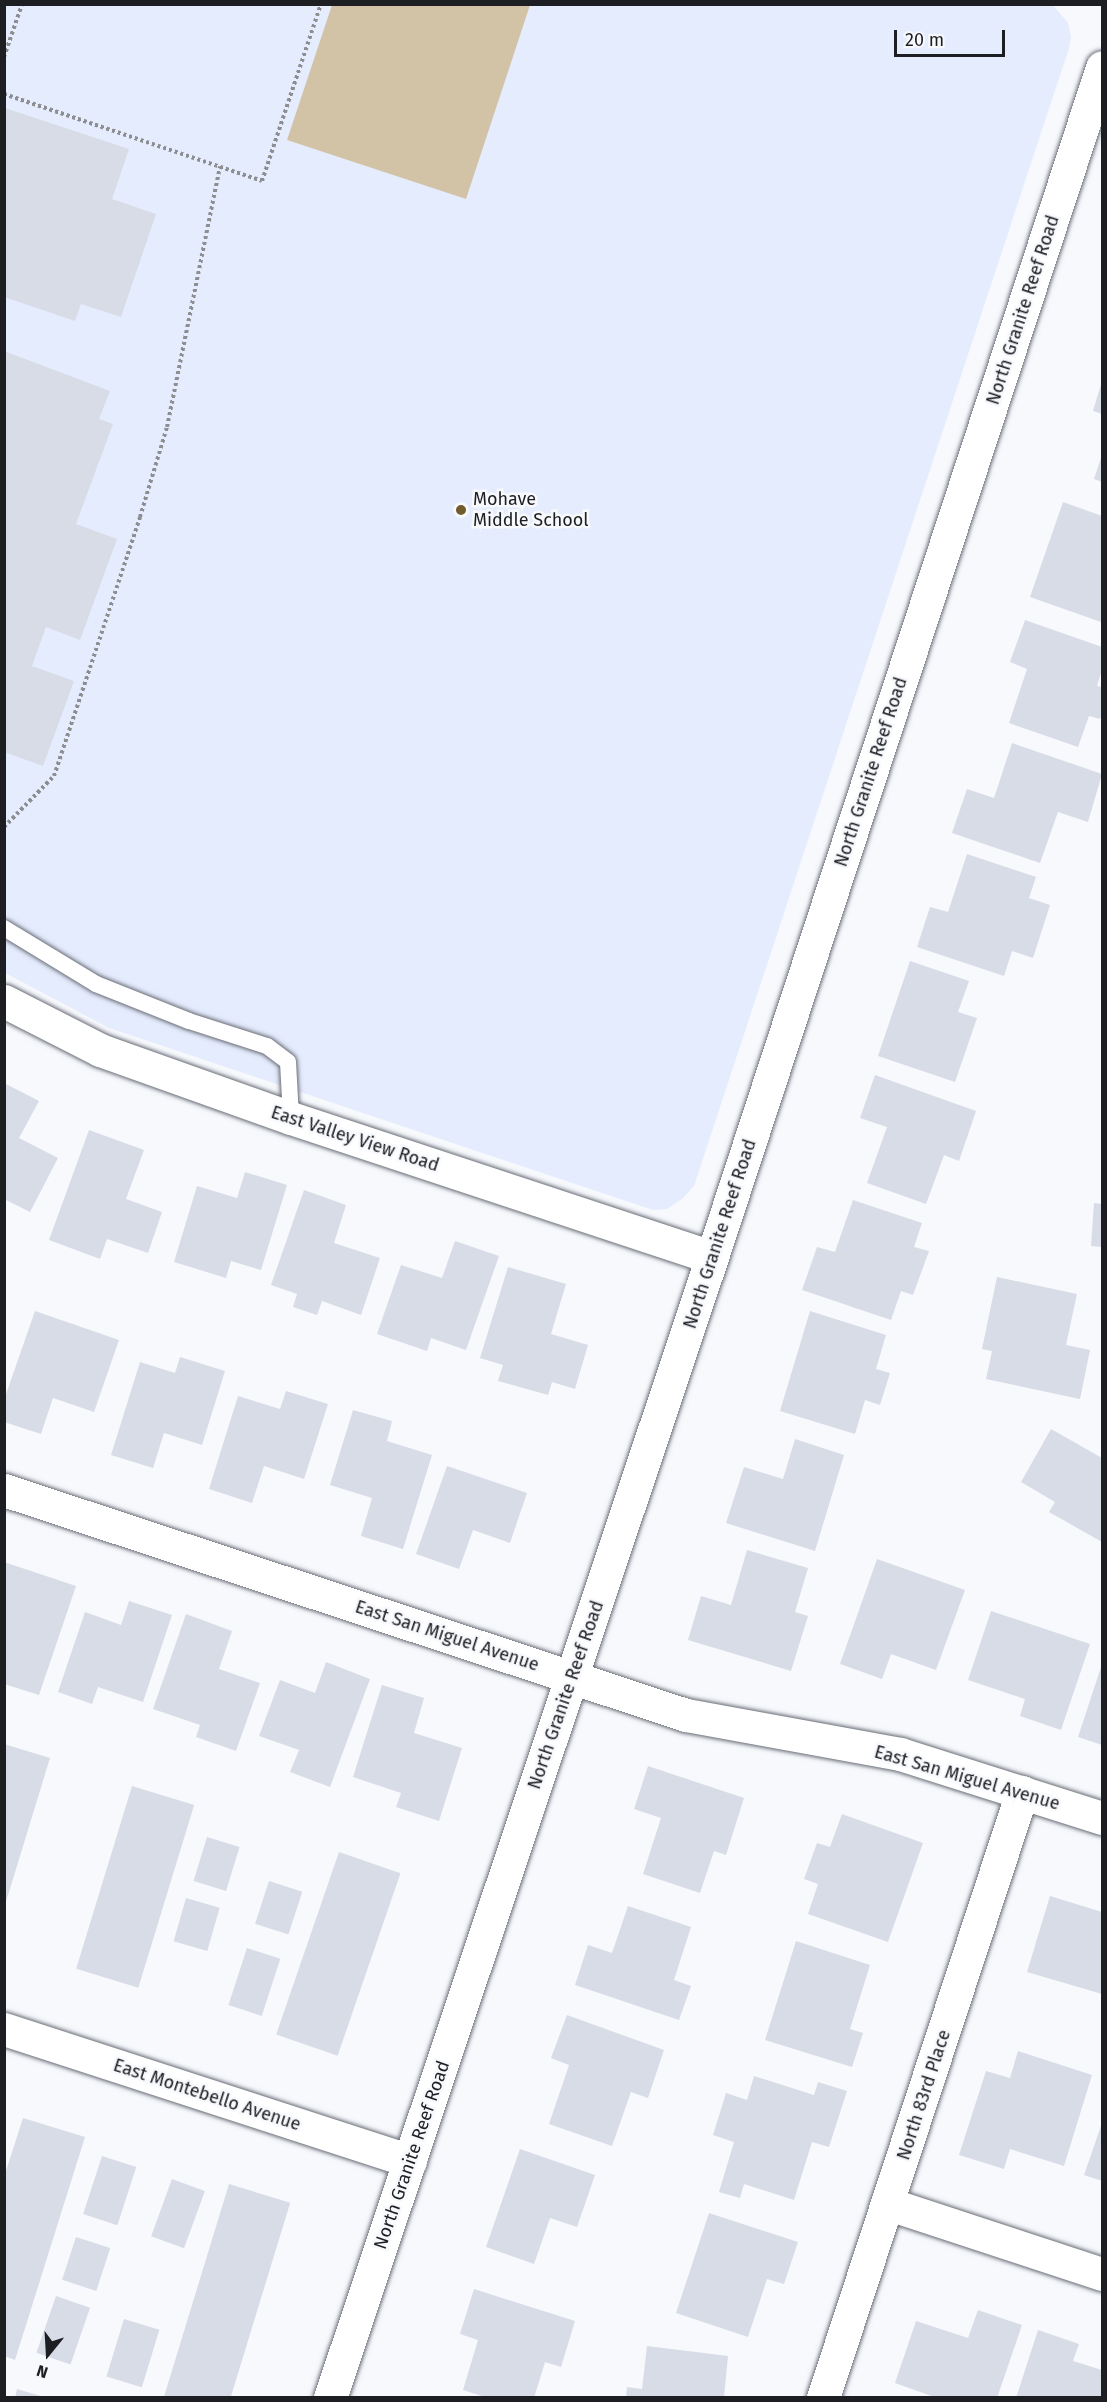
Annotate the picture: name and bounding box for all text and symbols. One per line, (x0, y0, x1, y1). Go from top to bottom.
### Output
scale bar (897, 18, 1008, 56)
text: 20 m (905, 29, 944, 51)
street label: North Granite Reef Road (982, 212, 1064, 408)
place label: Mohave Middle School (473, 489, 589, 532)
marker: Mohave Middle School (454, 503, 468, 517)
street label: North Granite Reef Road (830, 674, 912, 870)
street label: East Valley View Road (268, 1102, 442, 1176)
street label: North Granite Reef Road (679, 1136, 761, 1332)
street label: East San Miguel Avenue (352, 1596, 542, 1676)
street label: North Granite Reef Road (524, 1598, 608, 1792)
street label: East San Miguel Avenue (872, 1741, 1062, 1815)
street label: North 83rd Place (893, 2027, 955, 2163)
street label: East Montebello Avenue (111, 2054, 303, 2136)
street label: North Granite Reef Road (370, 2058, 454, 2252)
north arrow (18, 2324, 78, 2384)
text: N (34, 2361, 50, 2382)

